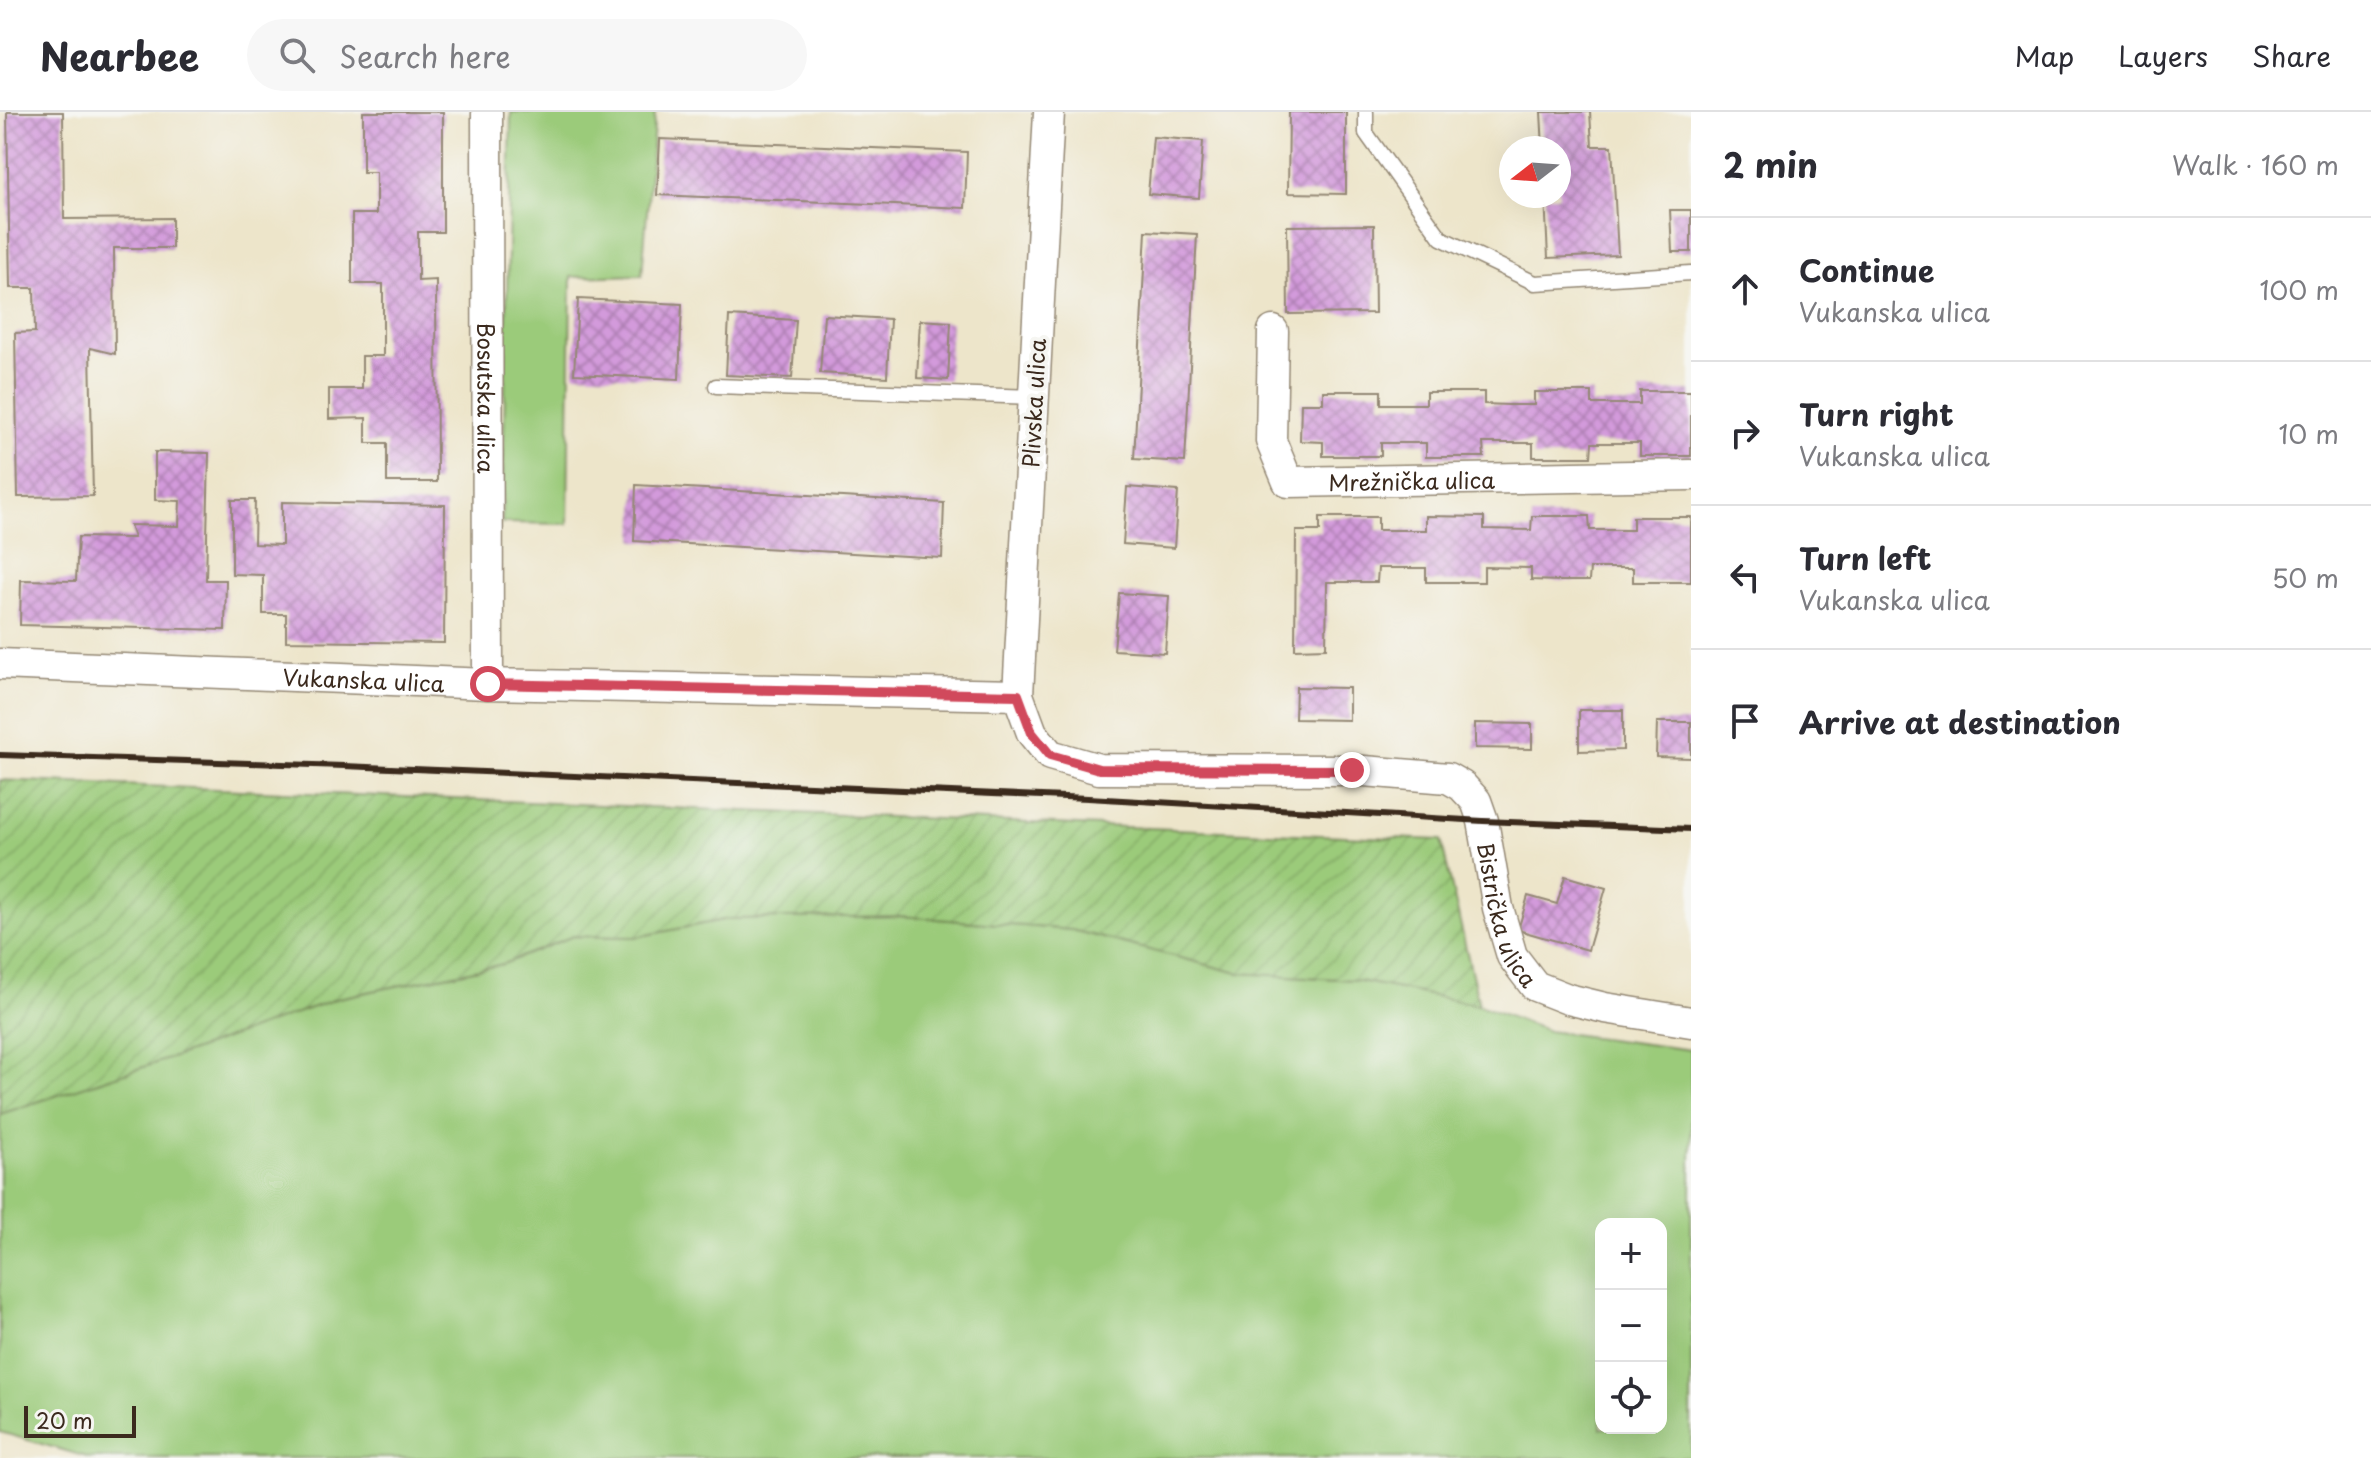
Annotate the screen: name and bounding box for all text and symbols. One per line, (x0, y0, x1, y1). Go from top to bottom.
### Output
search box (247, 19, 807, 91)
text: Nearbee (40, 27, 199, 84)
icon: search (275, 33, 319, 77)
text: Search here (339, 33, 511, 78)
text: Map (2014, 34, 2074, 77)
text: Layers (2118, 34, 2208, 77)
text: Share (2252, 34, 2331, 77)
north arrow (1499, 136, 1571, 208)
text: 2 min (1723, 138, 1818, 190)
text: Walk · 160 m (2172, 145, 2339, 184)
text: Continue (1799, 247, 1934, 292)
icon: ahead (1723, 267, 1767, 311)
text: 100 m (2259, 270, 2339, 309)
text: Vukanska ulica (1799, 292, 1990, 331)
street label: Bosutska ulica (471, 322, 504, 474)
street label: Plivska ulica (1013, 337, 1053, 468)
text: Turn right (1799, 391, 1954, 436)
icon: right (1723, 411, 1767, 455)
text: 10 m (2278, 414, 2339, 453)
text: Vukanska ulica (1799, 436, 1990, 475)
street label: Mrežnička ulica (1328, 462, 1495, 498)
text: Turn left (1799, 535, 1931, 580)
icon: left (1723, 555, 1767, 599)
text: 50 m (2272, 558, 2339, 597)
text: Vukanska ulica (1799, 580, 1990, 619)
street label: Vukanska ulica (282, 659, 445, 699)
route start (470, 666, 506, 702)
icon: arrive (1723, 699, 1767, 743)
text: Arrive at destination (1799, 699, 2121, 744)
route end (1334, 752, 1370, 788)
street label: Bistrička ulica (1470, 839, 1546, 993)
map controls (1595, 1218, 1667, 1434)
button: + (1595, 1218, 1667, 1290)
button: − (1595, 1290, 1667, 1362)
button: locate (1595, 1362, 1667, 1434)
scale bar (24, 1402, 136, 1438)
text: 20 m (36, 1403, 93, 1436)

